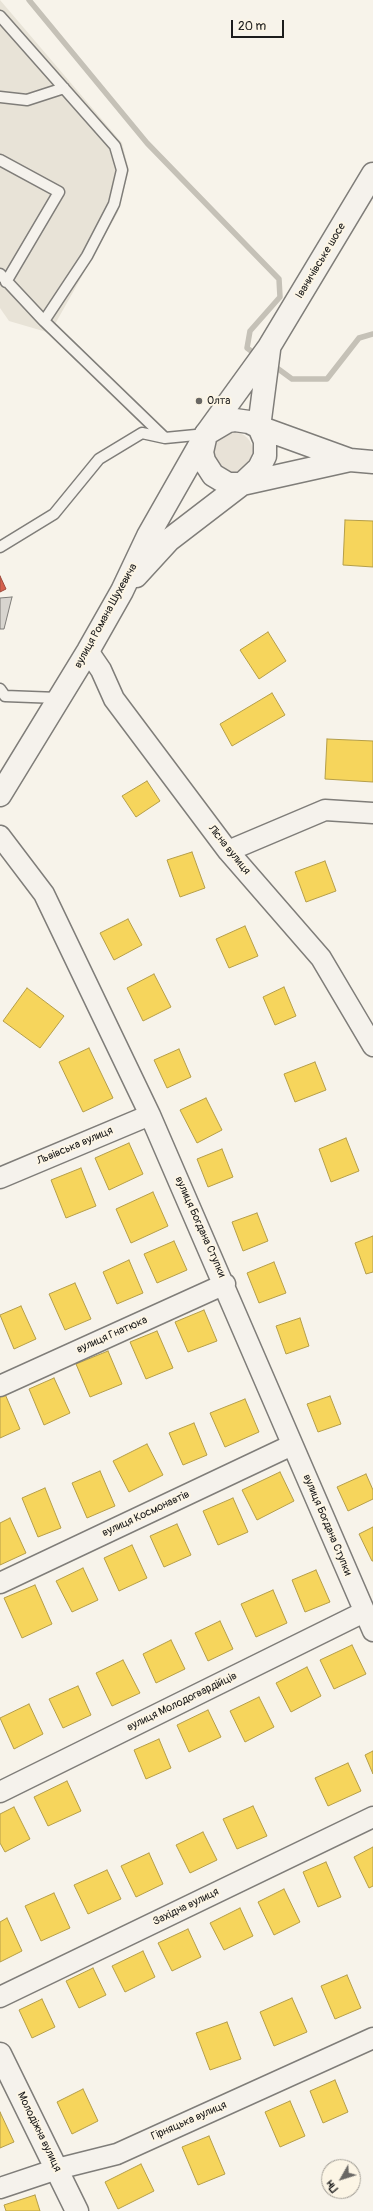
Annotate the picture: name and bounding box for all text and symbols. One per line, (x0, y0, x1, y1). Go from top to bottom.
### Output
scale bar (233, 12, 286, 38)
text: 20 m (238, 19, 266, 34)
street label: Іваничівське шосе (293, 221, 349, 301)
place label: Олта (207, 394, 230, 408)
marker: Олта (194, 396, 204, 406)
street label: вулиця Романа Шухевича (72, 561, 140, 671)
street label: Лісна вулиця (205, 823, 253, 877)
street label: Львівська вулиця (35, 1124, 115, 1168)
street label: вулиця Богдана Ступки (172, 1175, 228, 1279)
street label: вулиця Гнатюка (75, 1314, 149, 1356)
street label: вулиця Богдана Ступки (300, 1472, 354, 1578)
street label: вулиця Космонавтів (100, 1488, 192, 1540)
street label: вулиця Молодогвардійців (125, 1670, 239, 1734)
street label: Західна вулиця (151, 1885, 221, 1929)
street label: Молодіжна вулиця (14, 2090, 64, 2174)
street label: Гірняцька вулиця (149, 2098, 229, 2144)
north arrow (321, 2159, 361, 2199)
text: Пн (323, 2177, 341, 2195)

